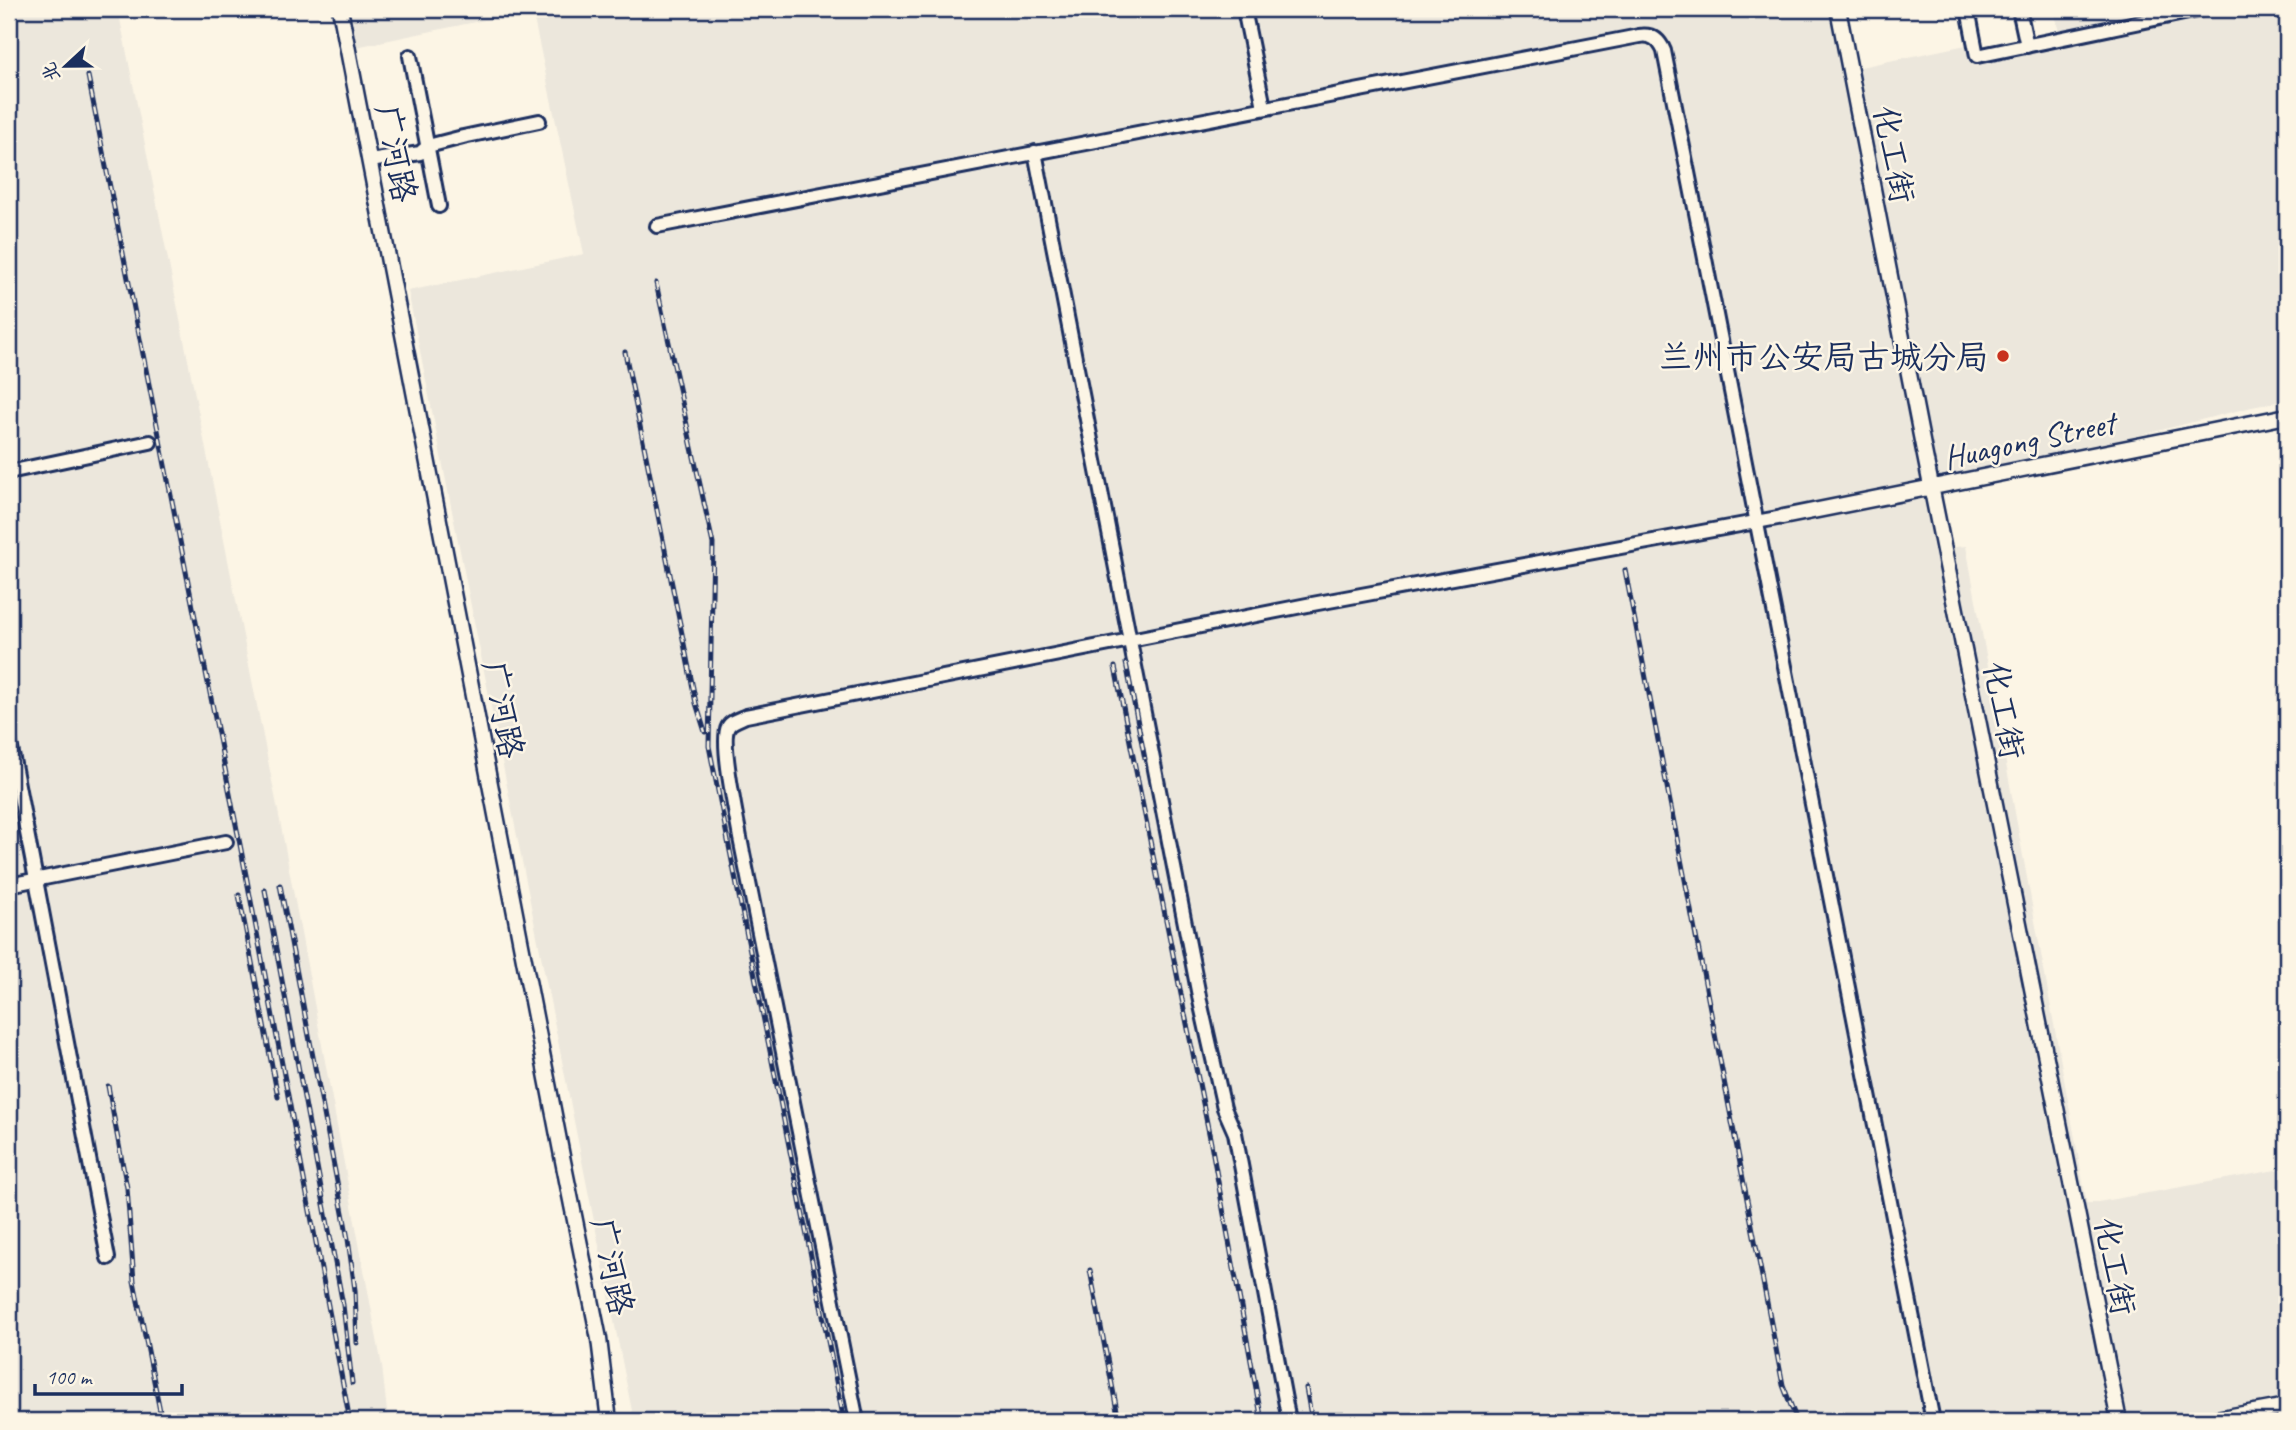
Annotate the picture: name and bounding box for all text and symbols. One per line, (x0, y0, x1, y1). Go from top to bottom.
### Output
north arrow (32, 32, 102, 102)
text: 北 (36, 59, 66, 85)
street label: 广河路 (366, 101, 426, 206)
street label: 化工街 (1864, 102, 1924, 207)
place label: 兰州市公安局古城分局 (1659, 336, 1989, 378)
marker: 兰州市公安局古城分局 (1995, 348, 2011, 364)
street label: Huagong Street (1940, 401, 2123, 479)
street label: 广河路 (473, 657, 533, 762)
street label: 化工街 (1974, 658, 2034, 763)
street label: 广河路 (581, 1213, 643, 1319)
street label: 化工街 (2085, 1214, 2145, 1319)
scale bar (35, 1353, 182, 1397)
text: 100 m (46, 1364, 93, 1390)

